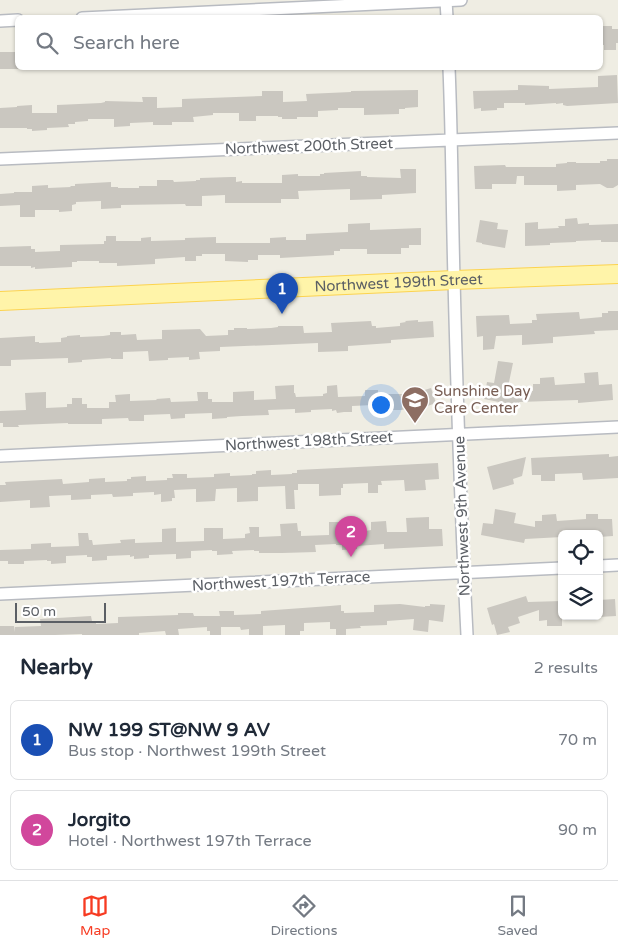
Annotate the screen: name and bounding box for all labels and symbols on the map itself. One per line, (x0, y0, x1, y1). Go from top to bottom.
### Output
street label: Northwest 200th Street (225, 134, 394, 158)
street label: Northwest 199th Street (314, 270, 483, 295)
pin: 1 (266, 273, 298, 314)
place label: Sunshine Day Care Center (434, 382, 530, 417)
school or university icon: Sunshine Day Care Center (400, 385, 430, 424)
your location (368, 392, 394, 418)
street label: Northwest 198th Street (224, 428, 394, 454)
street label: Northwest 9th Avenue (450, 436, 474, 596)
pin: 2 (335, 516, 367, 557)
street label: Northwest 197th Terrace (191, 567, 371, 595)
scale bar (15, 600, 106, 623)

